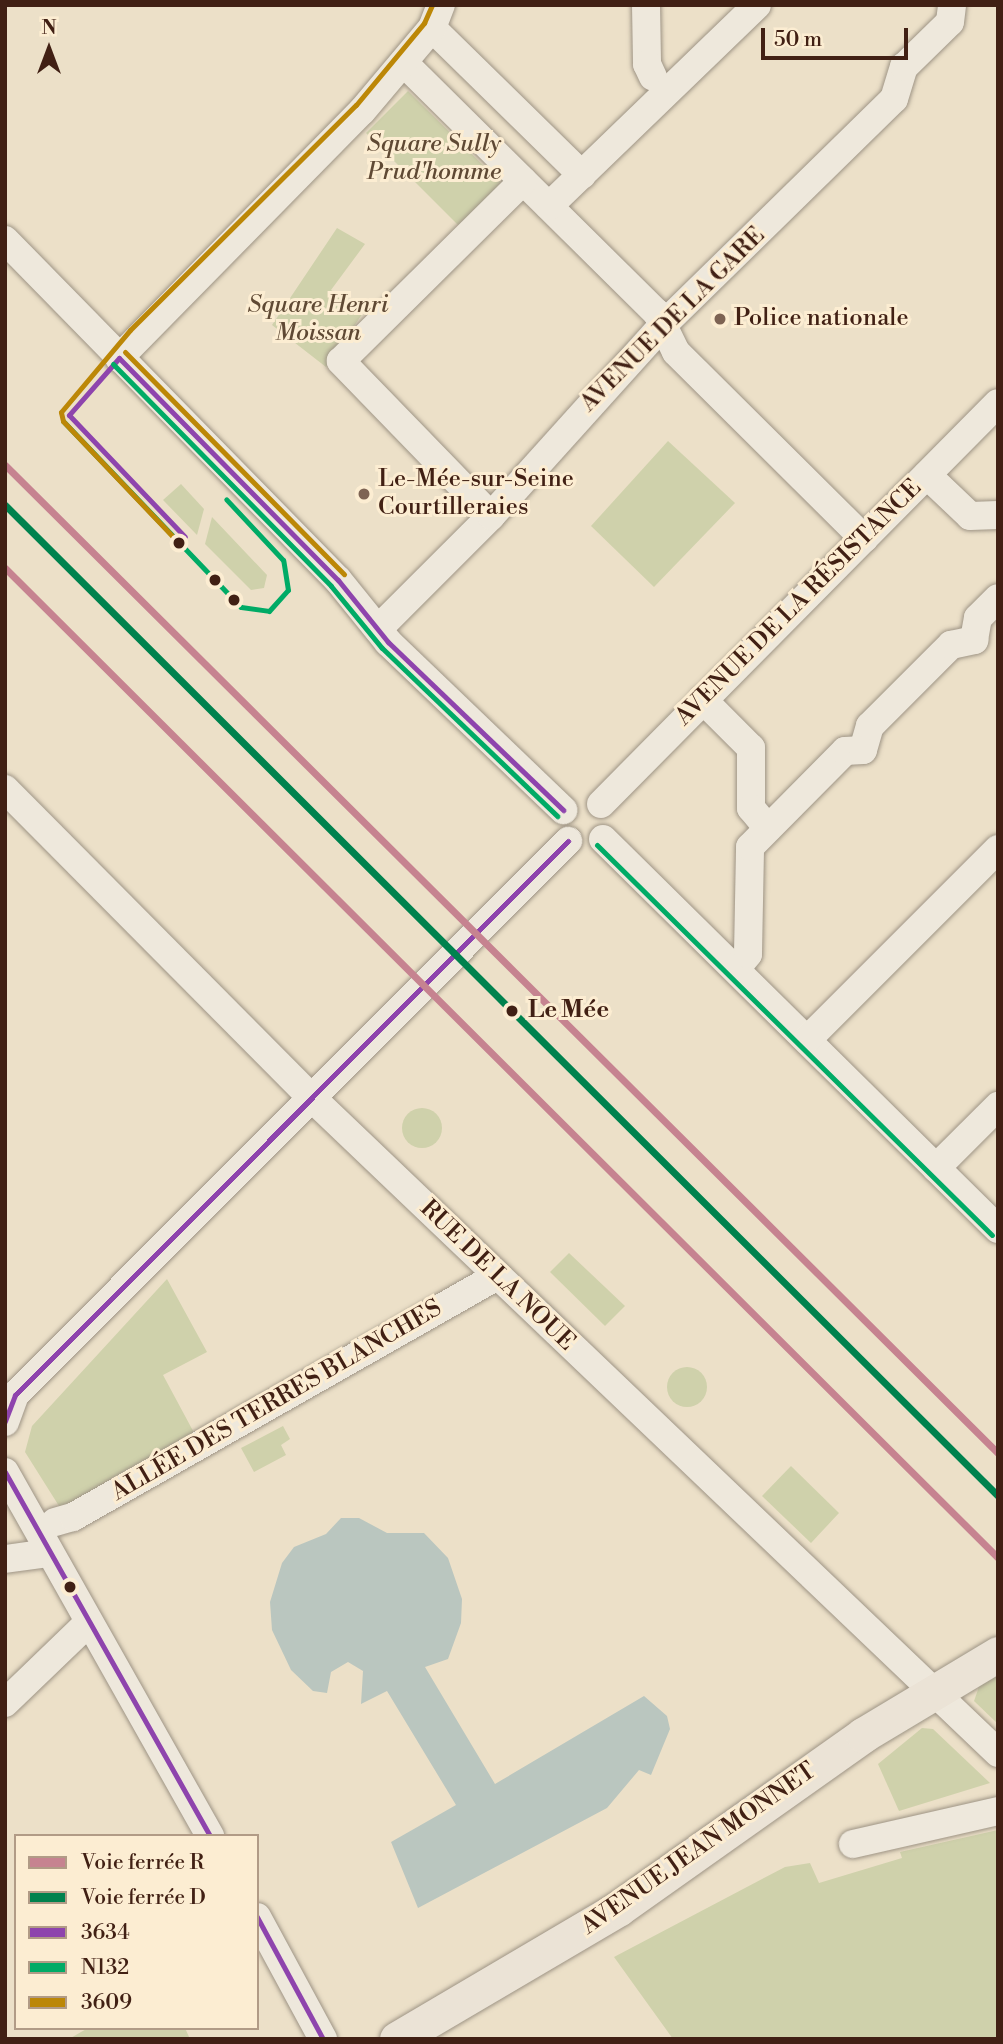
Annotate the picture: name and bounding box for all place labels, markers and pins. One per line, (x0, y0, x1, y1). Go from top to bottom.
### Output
place label: Police nationale (734, 305, 909, 333)
marker: Police nationale (712, 311, 728, 327)
place label: Le-Mée-sur-Seine Courtilleraies (378, 466, 574, 522)
marker: Le-Mée-sur-Seine Courtilleraies (356, 486, 372, 502)
unlabelled marker (172, 536, 186, 550)
unlabelled marker (208, 573, 222, 587)
unlabelled marker (227, 593, 241, 607)
place label: Le Mée (528, 997, 609, 1025)
marker: Le Mée (502, 1001, 522, 1021)
unlabelled marker (63, 1580, 77, 1594)

